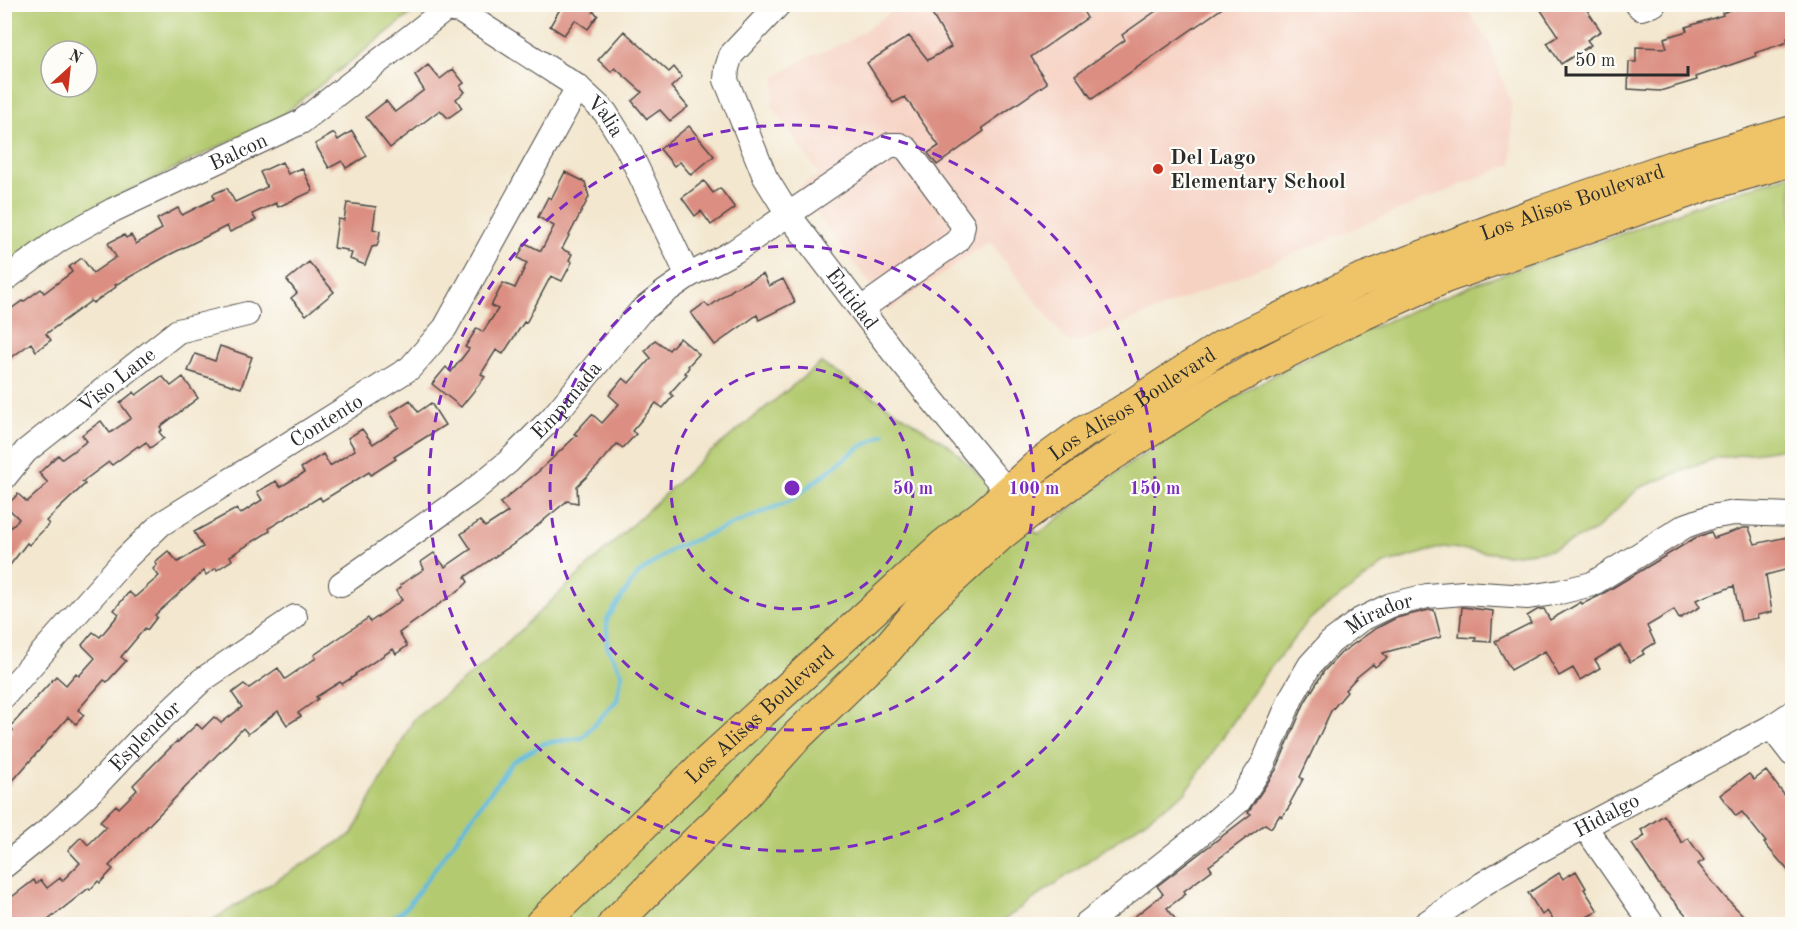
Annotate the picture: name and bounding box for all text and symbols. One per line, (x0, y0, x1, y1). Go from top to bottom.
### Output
north arrow (39, 39, 99, 99)
scale bar (1566, 39, 1688, 77)
text: N (66, 48, 85, 68)
text: 50 m (1575, 52, 1615, 70)
street label: Valia (582, 92, 627, 141)
street label: Balcon (207, 130, 271, 175)
place label: Del Lago Elementary School (1170, 148, 1346, 193)
street label: Los Alisos Boulevard (1478, 161, 1667, 246)
marker: Del Lago Elementary School (1151, 162, 1165, 176)
street label: Entidad (821, 265, 881, 334)
street label: Viso Lane (75, 344, 160, 418)
street label: Los Alisos Boulevard (1046, 345, 1220, 466)
street label: Empanada (528, 358, 606, 444)
street label: Contento (287, 391, 367, 452)
centre of rings (782, 478, 802, 498)
text: 50 m (893, 480, 933, 498)
text: 100 m (1009, 480, 1059, 498)
text: 150 m (1130, 480, 1180, 498)
street label: Mirador (1342, 591, 1416, 639)
street label: Los Alisos Boulevard (682, 642, 839, 789)
street label: Esplendor (106, 697, 186, 776)
street label: Hidalgo (1571, 790, 1643, 842)

